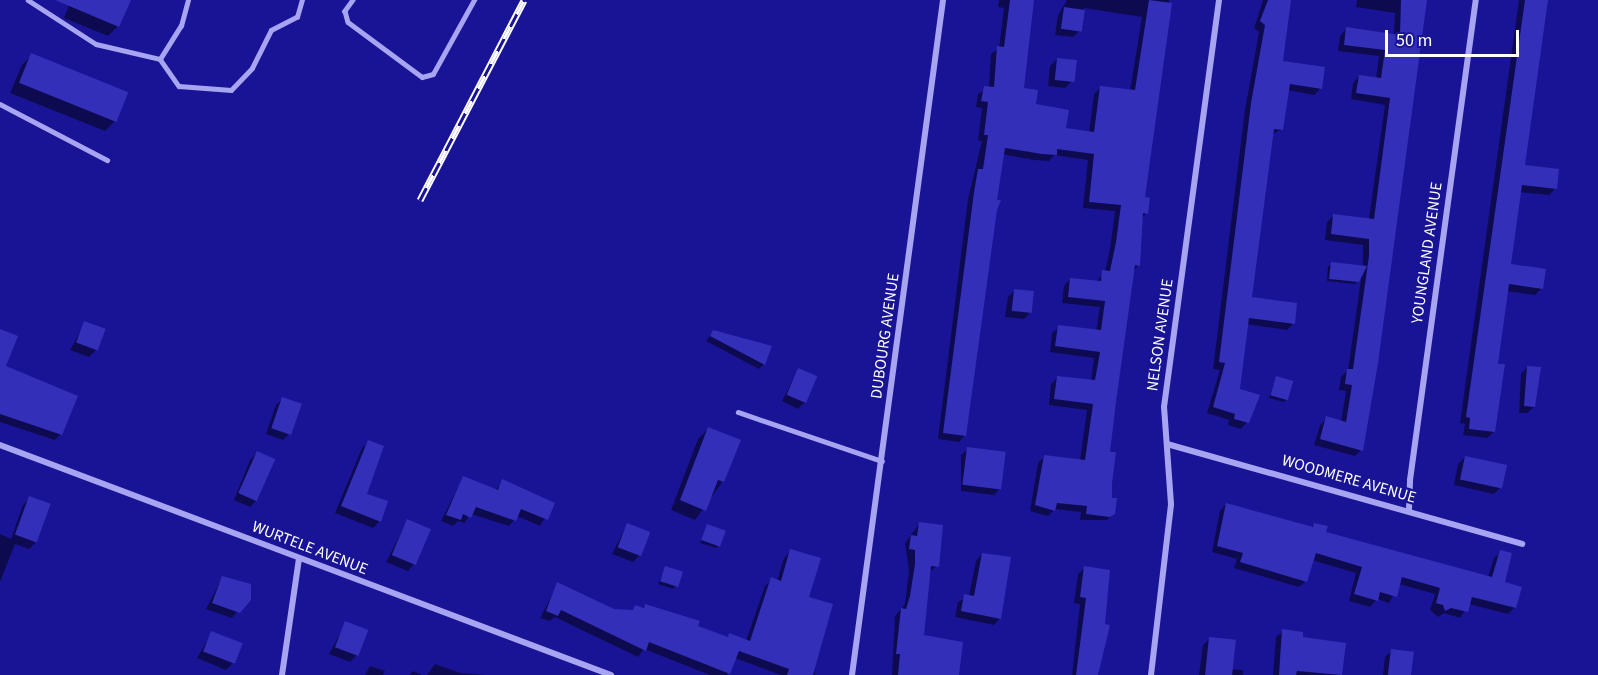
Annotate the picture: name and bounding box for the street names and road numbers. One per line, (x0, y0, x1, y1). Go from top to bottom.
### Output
street label: YOUNGLAND AVENUE (1408, 181, 1446, 325)
street label: DUBOURG AVENUE (867, 272, 903, 400)
street label: NELSON AVENUE (1143, 278, 1177, 392)
street label: WOODMERE AVENUE (1280, 451, 1418, 507)
street label: WURTELE AVENUE (249, 517, 371, 579)

